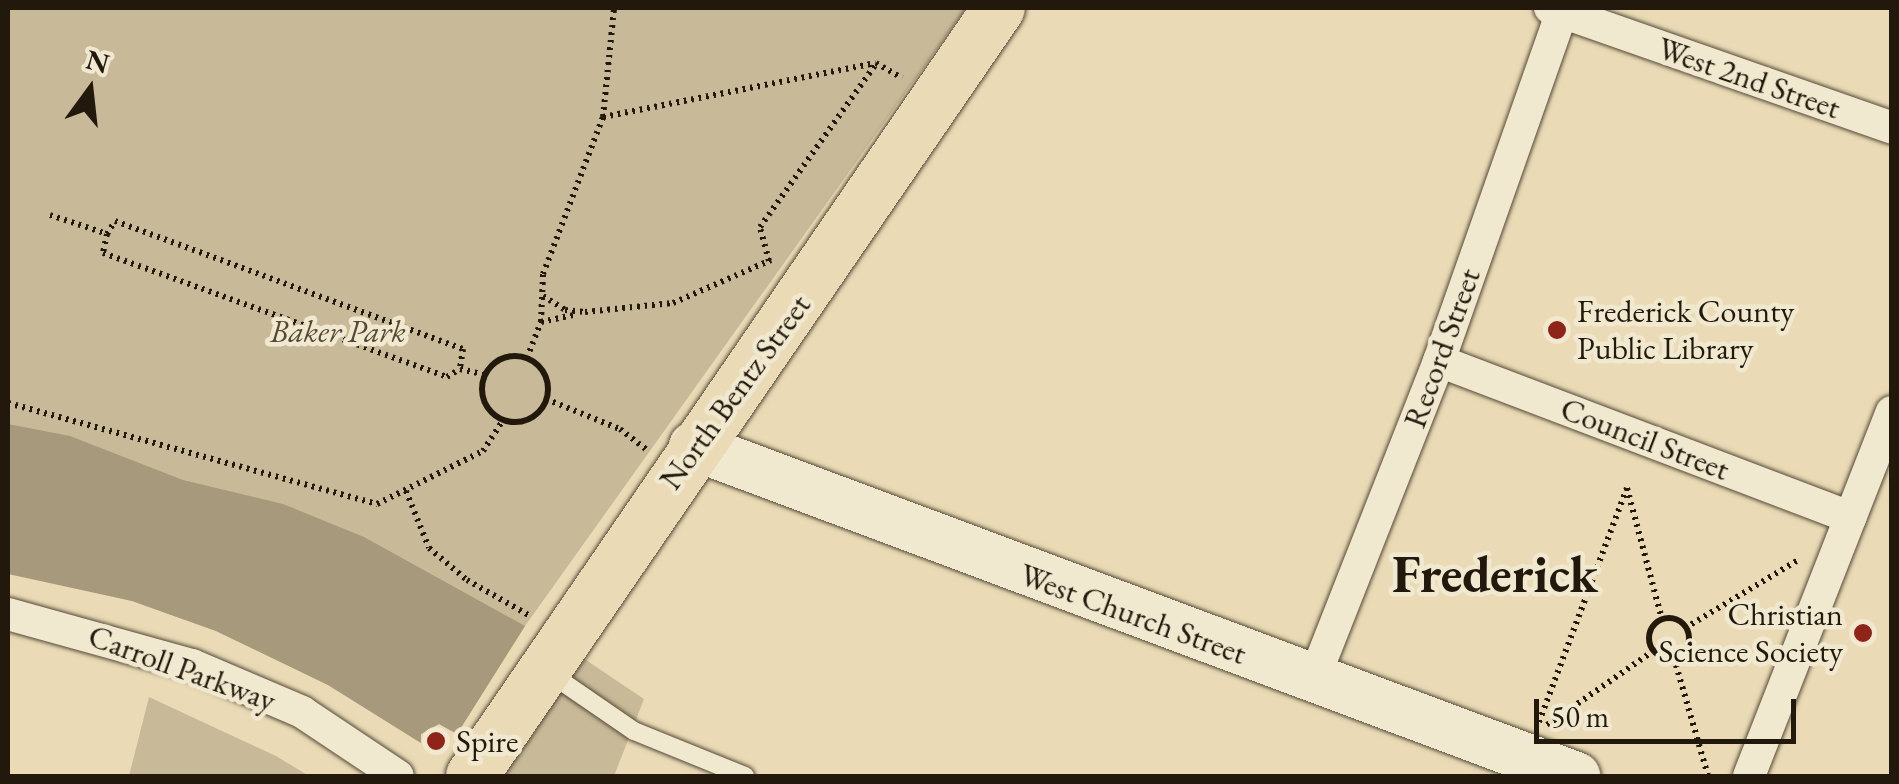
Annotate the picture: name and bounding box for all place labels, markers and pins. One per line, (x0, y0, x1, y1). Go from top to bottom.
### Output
place label: Frederick County Public Library (1577, 293, 1794, 368)
marker: Frederick County Public Library (1546, 319, 1568, 341)
place label: Christian Science Society (1658, 596, 1843, 671)
marker: Christian Science Society (1852, 622, 1874, 644)
place label: Spire (456, 722, 518, 760)
marker: Spire (425, 730, 447, 752)

